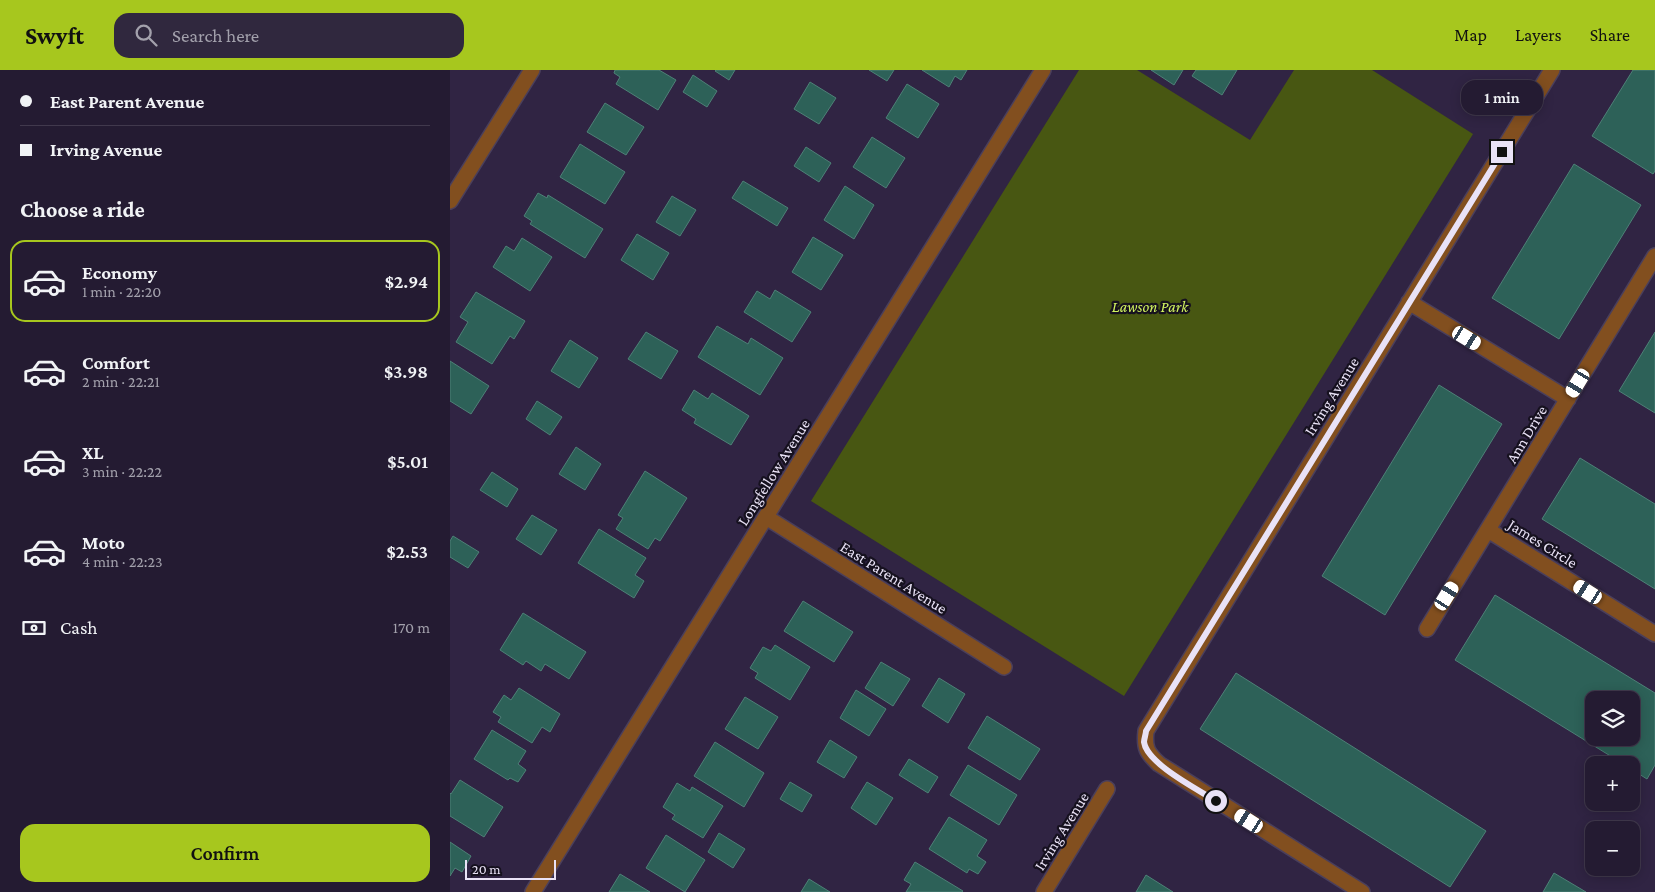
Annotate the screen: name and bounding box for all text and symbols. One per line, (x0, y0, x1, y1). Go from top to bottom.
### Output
search box (114, 13, 464, 58)
icon: search (132, 21, 160, 49)
text: Swyft (25, 22, 84, 49)
text: Search here (172, 25, 259, 46)
text: Map (1454, 25, 1487, 45)
text: Layers (1515, 25, 1562, 45)
text: Share (1590, 25, 1630, 45)
callout: 1 min (1461, 79, 1543, 114)
text: 1 min (1484, 89, 1520, 106)
text: East Parent Avenue (50, 91, 204, 112)
text: Irving Avenue (50, 139, 162, 160)
route end (1491, 141, 1513, 163)
text: Choose a ride (20, 197, 145, 222)
icon: car (22, 259, 67, 304)
text: Economy (82, 262, 157, 283)
text: $2.94 (385, 271, 428, 292)
text: 1 min · 22:20 (82, 283, 161, 300)
park label: Lawson Park (1112, 298, 1189, 315)
car (1450, 324, 1483, 352)
icon: car (22, 349, 67, 394)
text: Comfort (82, 352, 150, 373)
street label: Irving Avenue (1301, 354, 1363, 439)
text: $3.98 (384, 361, 428, 382)
car (1563, 366, 1592, 400)
text: 2 min · 22:21 (82, 373, 160, 390)
street label: Ann Drive (1503, 402, 1550, 466)
street label: Longfellow Avenue (734, 416, 814, 529)
icon: car (22, 439, 67, 484)
text: XL (82, 442, 104, 463)
text: $5.01 (387, 451, 428, 472)
text: 3 min · 22:22 (82, 463, 162, 480)
street label: James Circle (1503, 514, 1580, 572)
icon: car (22, 529, 67, 574)
text: Moto (82, 532, 125, 553)
street label: East Parent Avenue (837, 538, 950, 617)
text: $2.53 (386, 541, 428, 562)
text: 4 min · 22:23 (82, 553, 163, 570)
car (1571, 578, 1604, 606)
car (1432, 579, 1461, 613)
icon: cash (20, 614, 48, 642)
text: Cash (60, 617, 98, 638)
text: 170 m (393, 619, 430, 636)
map controls (1585, 691, 1640, 876)
button: layers (1585, 691, 1640, 746)
button: + (1585, 756, 1640, 811)
street label: Irving Avenue (1031, 789, 1093, 874)
route start (1205, 790, 1227, 812)
car (1232, 807, 1265, 835)
button: − (1585, 821, 1640, 876)
button: Confirm (20, 824, 430, 882)
scale bar (465, 857, 556, 880)
text: 20 m (472, 861, 500, 877)

